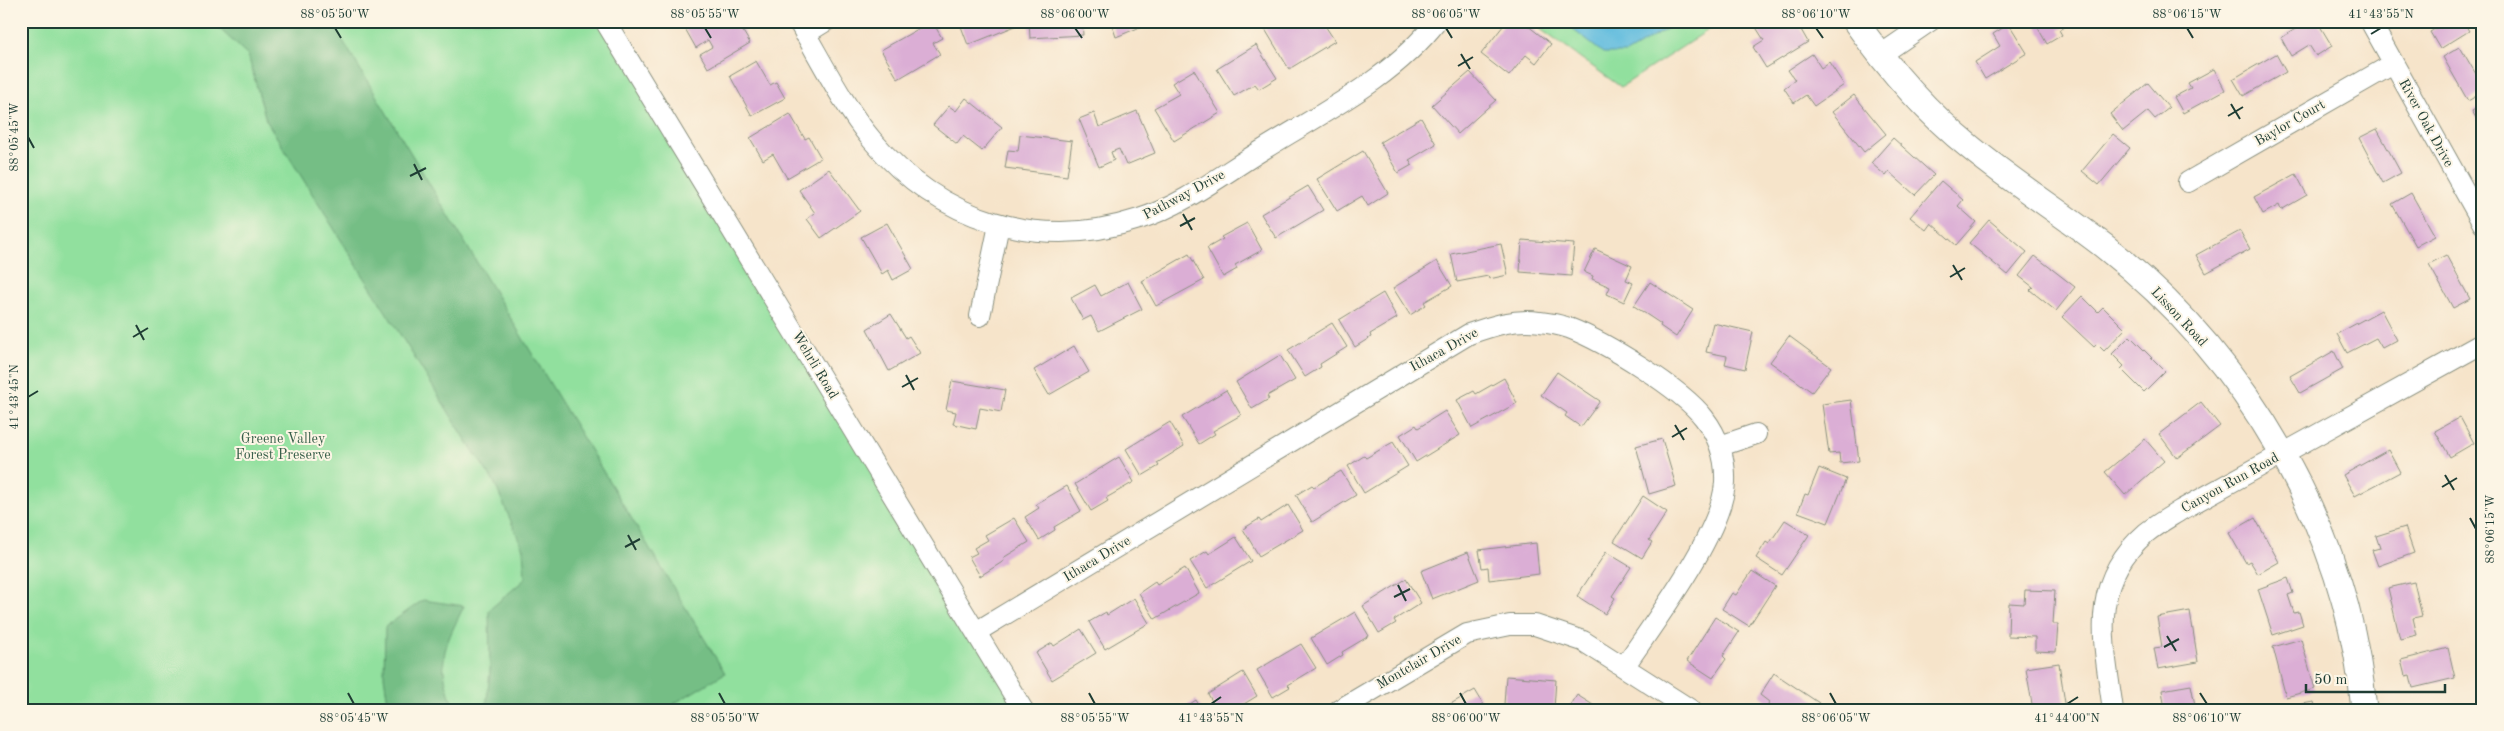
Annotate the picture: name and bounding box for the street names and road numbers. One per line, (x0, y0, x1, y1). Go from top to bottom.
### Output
street label: River Oak Drive (2396, 77, 2456, 169)
street label: Baylor Court (2252, 97, 2328, 149)
street label: Pathway Drive (1141, 168, 1227, 222)
street label: Lisson Road (2148, 285, 2210, 349)
street label: Ithaca Drive (1408, 326, 1480, 374)
street label: Wehrli Road (789, 329, 841, 401)
street label: Canyon Run Road (2179, 450, 2281, 516)
street label: Ithaca Drive (1061, 534, 1133, 584)
street label: Montclair Drive (1374, 632, 1464, 692)

